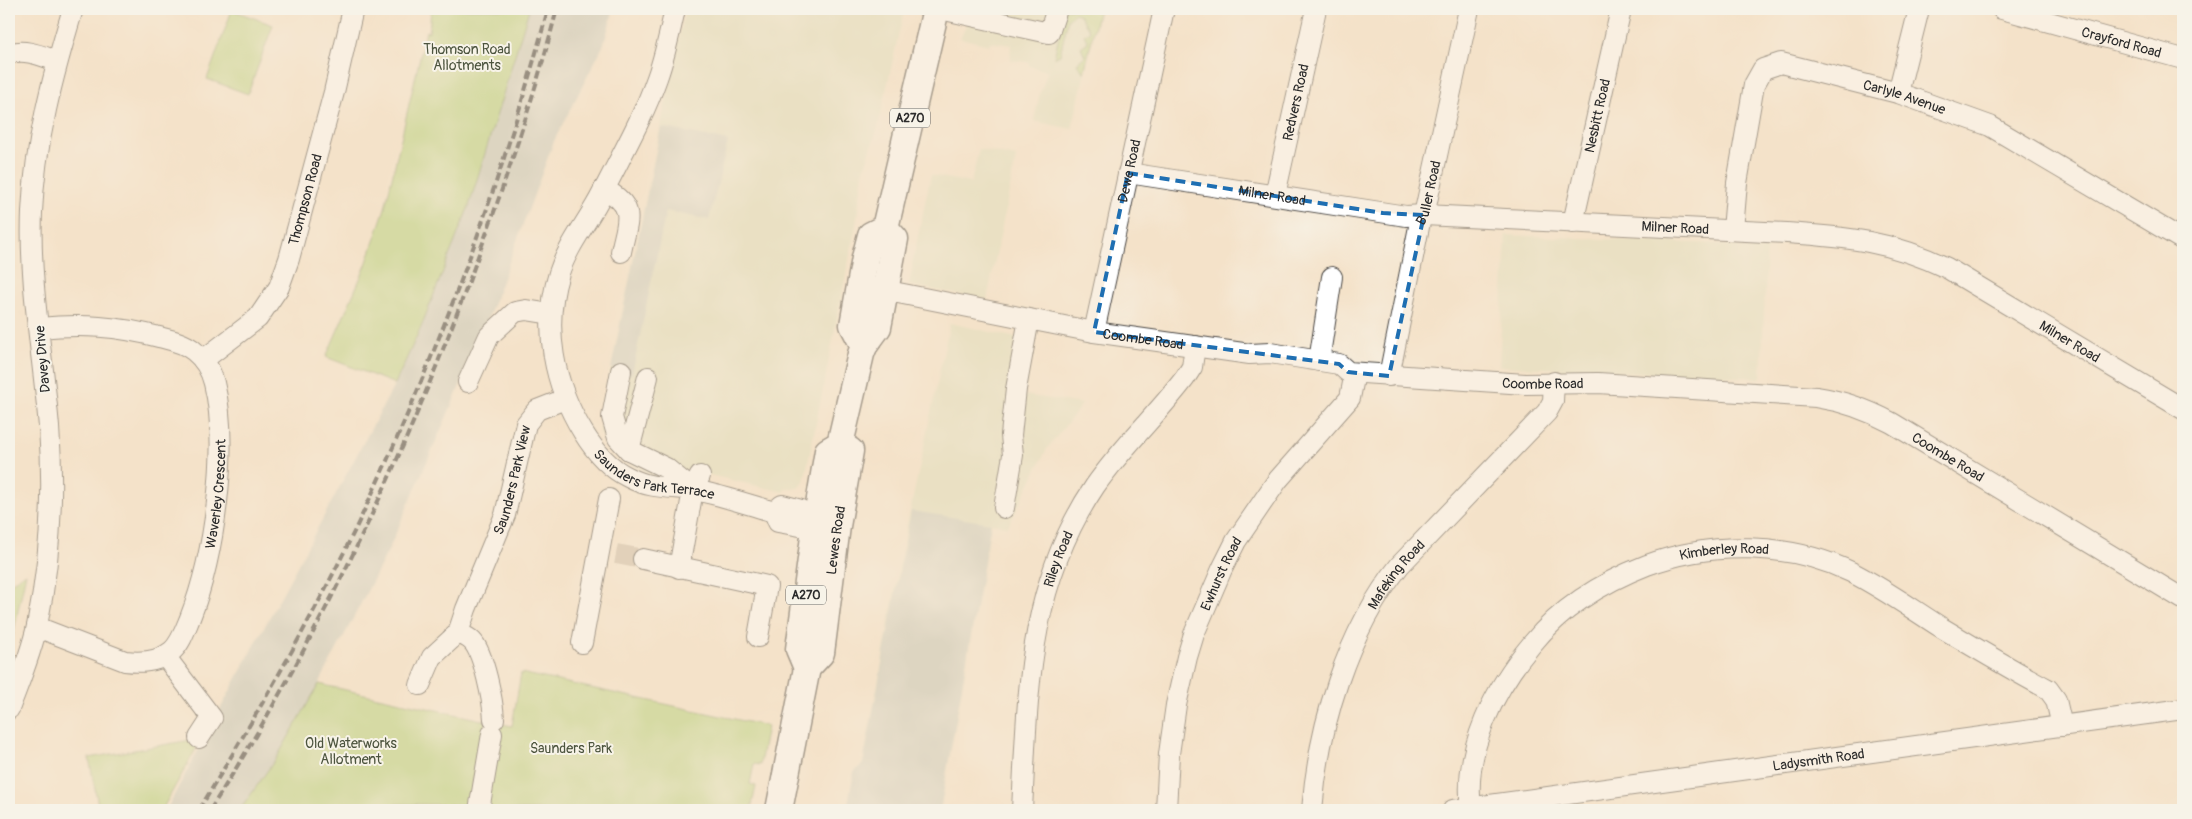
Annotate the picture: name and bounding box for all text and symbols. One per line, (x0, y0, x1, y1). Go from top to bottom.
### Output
street label: Crayford Road (2080, 23, 2163, 62)
park label: Thomson Road Allotments (423, 41, 511, 74)
street label: Redvers Road (1279, 62, 1313, 142)
street label: Carlyle Avenue (1861, 76, 1948, 118)
street label: Nesbitt Road (1581, 77, 1614, 154)
road number: A270 (890, 109, 930, 128)
street label: Dewe Road (1114, 138, 1145, 204)
street label: Thompson Road (285, 152, 326, 247)
street label: Buller Road (1412, 159, 1445, 228)
street label: Milner Road (1237, 182, 1307, 209)
street label: Milner Road (1641, 218, 1710, 238)
street label: Milner Road (2036, 317, 2103, 367)
street label: Davey Drive (31, 325, 54, 393)
street label: Coombe Road (1102, 325, 1185, 354)
street label: Coombe Road (1501, 374, 1584, 393)
street label: Saunders Park View (490, 423, 535, 537)
street label: Coombe Road (1909, 429, 1987, 486)
street label: Waverley Crescent (202, 439, 229, 550)
street label: Saunders Park Terrace (590, 446, 716, 503)
street label: Lewes Road (823, 504, 849, 576)
street label: Riley Road (1040, 528, 1077, 589)
street label: Ewhurst Road (1197, 533, 1246, 613)
street label: Mafeking Road (1364, 536, 1429, 612)
street label: Kimberley Road (1678, 540, 1770, 564)
road number: A270 (786, 586, 826, 604)
park label: Old Waterworks Allotment (305, 735, 398, 768)
park label: Saunders Park (530, 740, 612, 757)
street label: Ladysmith Road (1771, 745, 1866, 775)

